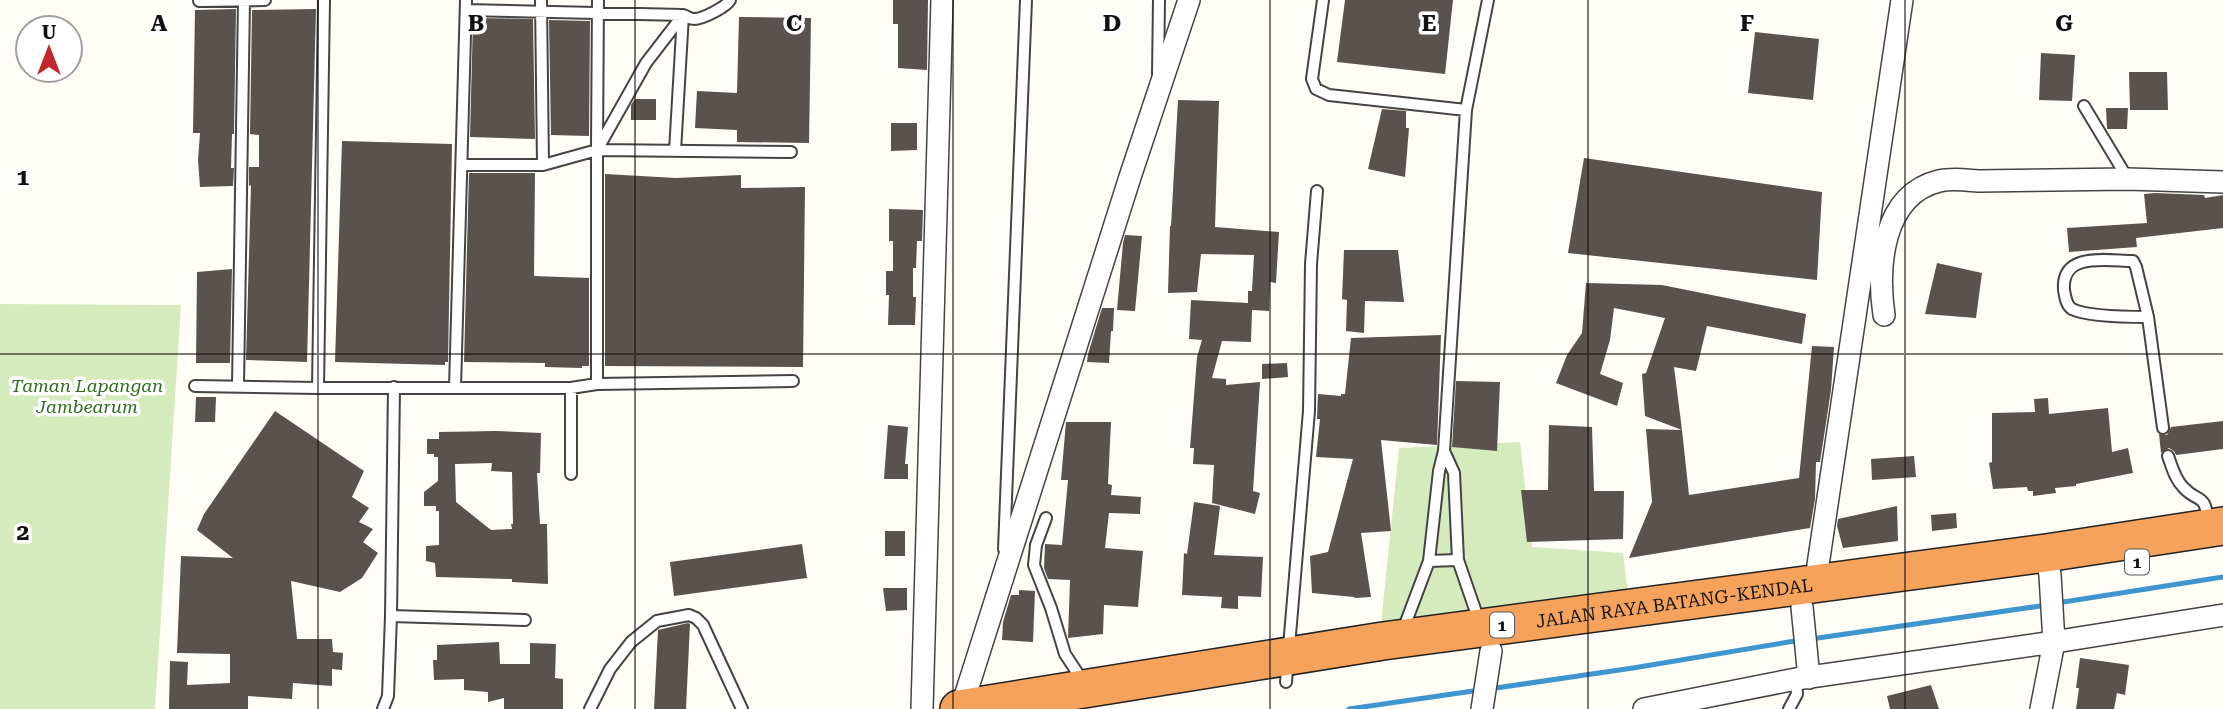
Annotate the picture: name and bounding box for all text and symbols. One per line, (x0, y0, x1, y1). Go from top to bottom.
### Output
text: A (151, 10, 168, 37)
text: B (468, 10, 484, 37)
text: C (786, 10, 802, 37)
text: D (1103, 10, 1121, 37)
text: E (1422, 10, 1436, 37)
text: F (1740, 10, 1754, 37)
text: G (2055, 10, 2073, 37)
north arrow (14, 14, 84, 84)
text: U (42, 21, 57, 44)
text: 1 (17, 164, 30, 191)
park label: Taman Lapangan Jambearum (11, 375, 163, 417)
text: 2 (17, 519, 29, 546)
road number: 1 (2125, 550, 2149, 575)
street label: JALAN RAYA BATANG-KENDAL (1534, 574, 1814, 631)
road number: 1 (1490, 612, 1514, 638)

